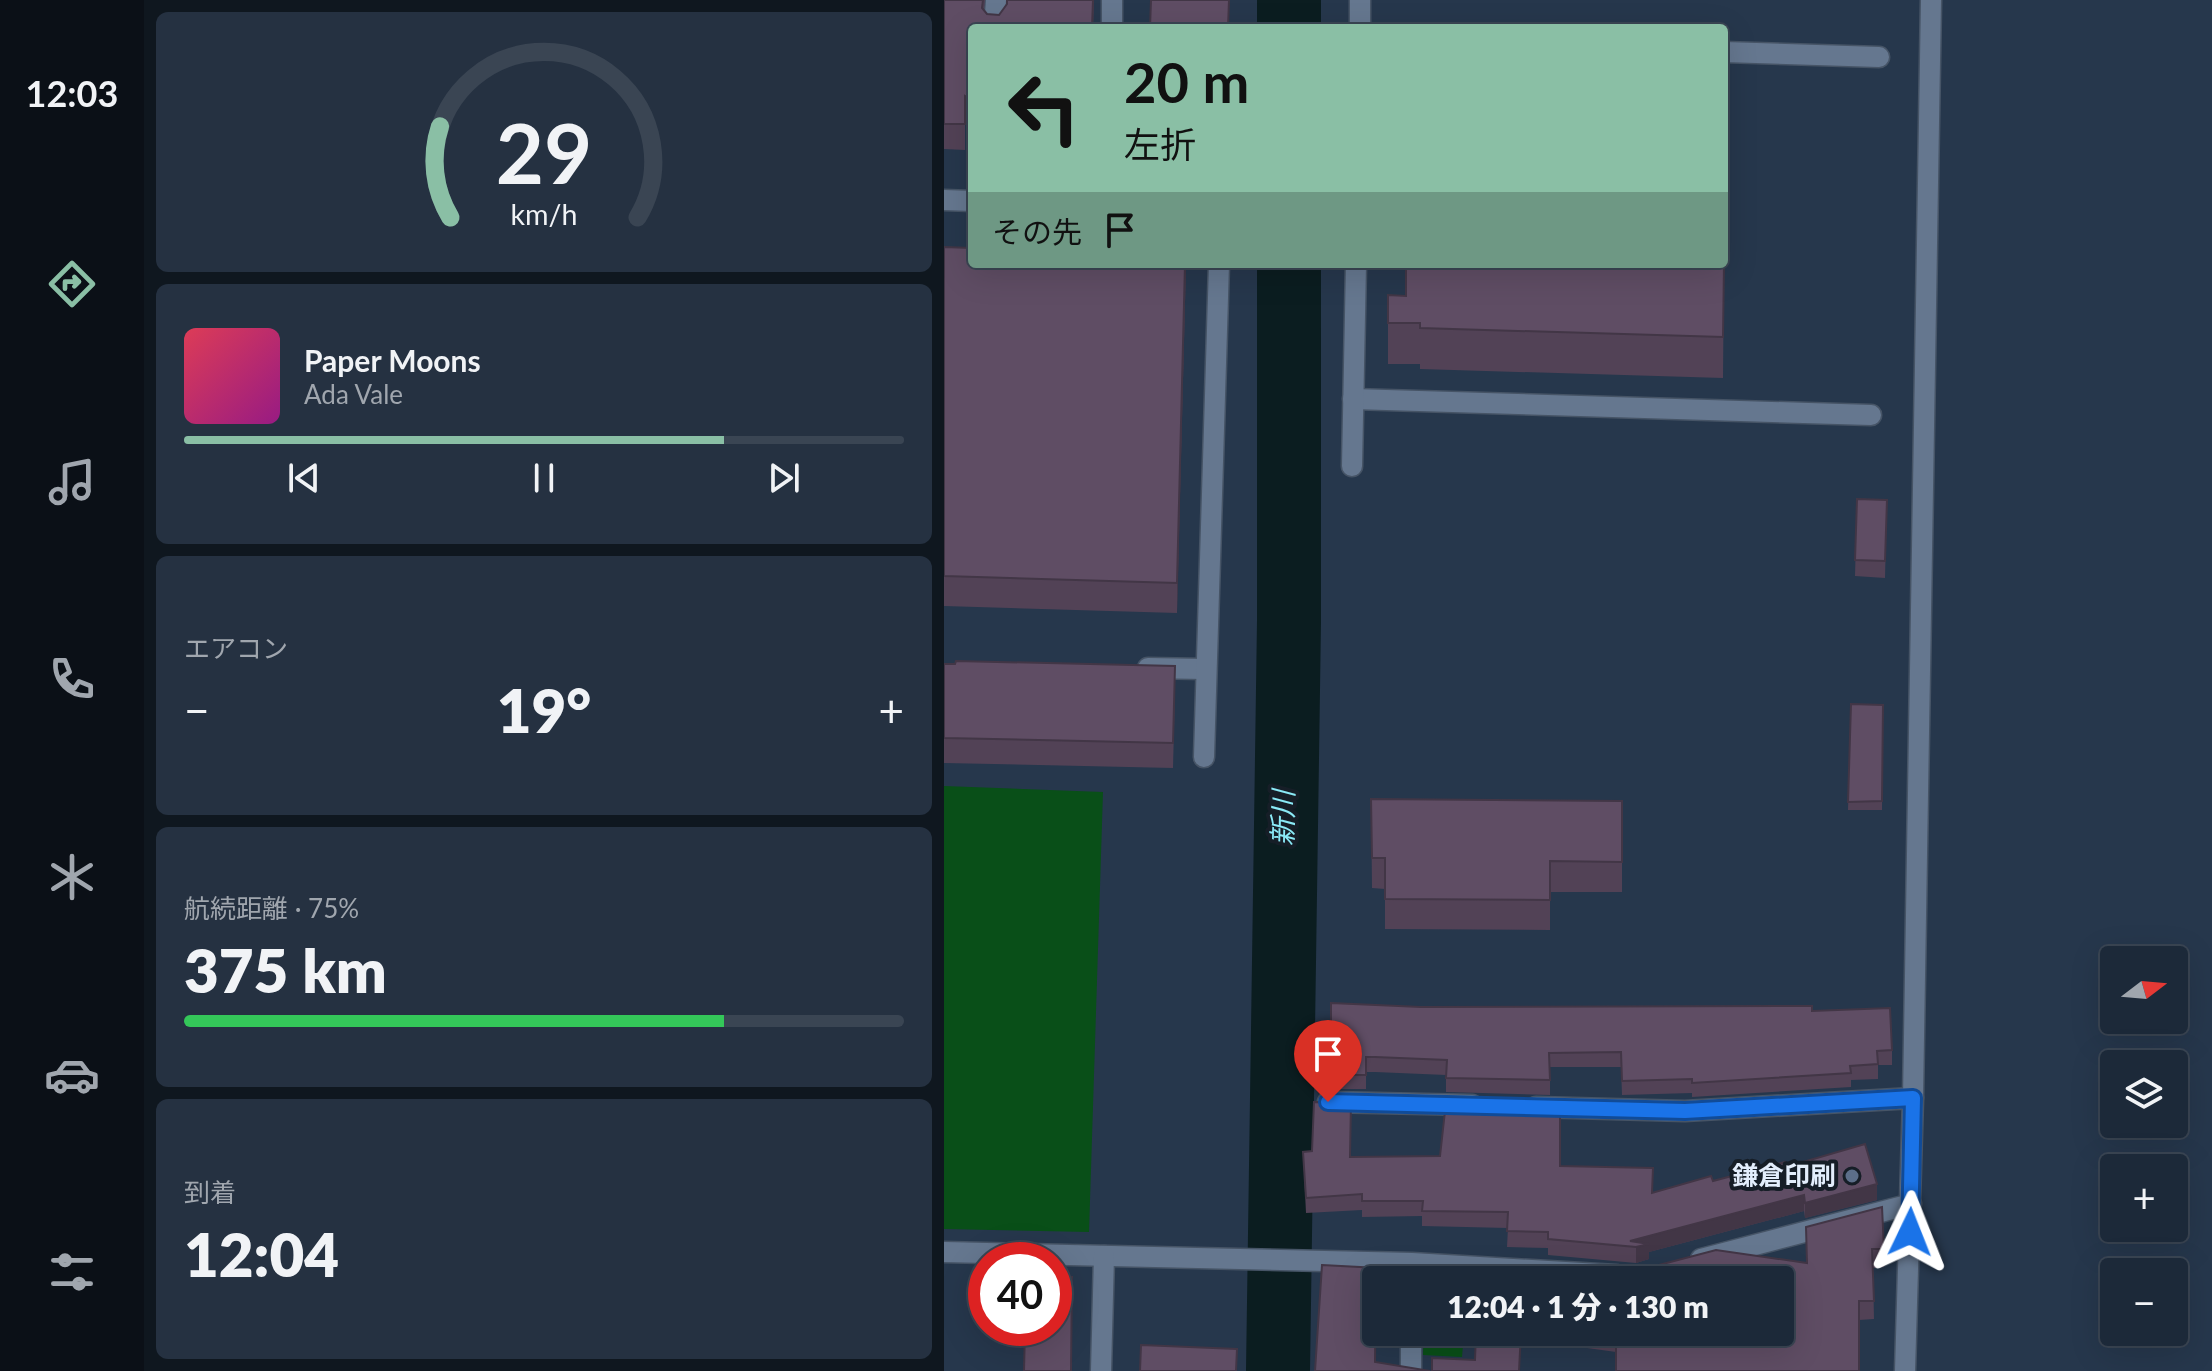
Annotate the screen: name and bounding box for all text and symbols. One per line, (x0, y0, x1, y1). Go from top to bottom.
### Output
text: 20 m (1124, 48, 1249, 115)
icon: left (992, 56, 1096, 160)
text: 12:03 (26, 71, 118, 115)
text: 29 (496, 101, 592, 201)
text: 左折 (1124, 122, 1196, 166)
text: km/h (511, 197, 577, 231)
icon: arrive (1098, 208, 1142, 252)
text: その先 (992, 213, 1082, 249)
icon: directions (44, 256, 100, 312)
text: Paper Moons (304, 342, 481, 378)
text: Ada Vale (304, 378, 403, 410)
icon: music (44, 454, 100, 510)
icon: previous (282, 456, 326, 500)
icon: pause (522, 456, 566, 500)
icon: next (762, 456, 806, 500)
text: エアコン (184, 632, 288, 664)
icon: phone (44, 651, 100, 707)
text: 19° (497, 674, 591, 746)
text: − (184, 684, 210, 736)
text: + (878, 684, 904, 736)
water label: 新川 (1265, 787, 1300, 846)
icon: climate (44, 849, 100, 905)
text: 航続距離 · 75% (184, 892, 359, 924)
text: 375 km (184, 934, 387, 1006)
north arrow (2100, 946, 2188, 1034)
map controls (2100, 946, 2188, 1346)
pin (1294, 1020, 1362, 1102)
icon: arrive (1306, 1032, 1350, 1076)
icon: car (44, 1047, 100, 1103)
button: layers (2100, 1050, 2188, 1138)
button: + (2100, 1154, 2188, 1242)
place label: 鎌倉印刷 (1732, 1159, 1836, 1191)
marker: 鎌倉印刷 (1843, 1167, 1861, 1185)
text: 到着 (184, 1176, 236, 1208)
position arrow (1868, 1190, 1952, 1274)
text: 12:04 (184, 1218, 339, 1290)
speed limit sign: 40 (968, 1242, 1072, 1346)
icon: filters (44, 1244, 100, 1300)
button: − (2100, 1258, 2188, 1346)
text: 12:04 · 1 分 · 130 m (1447, 1288, 1709, 1324)

